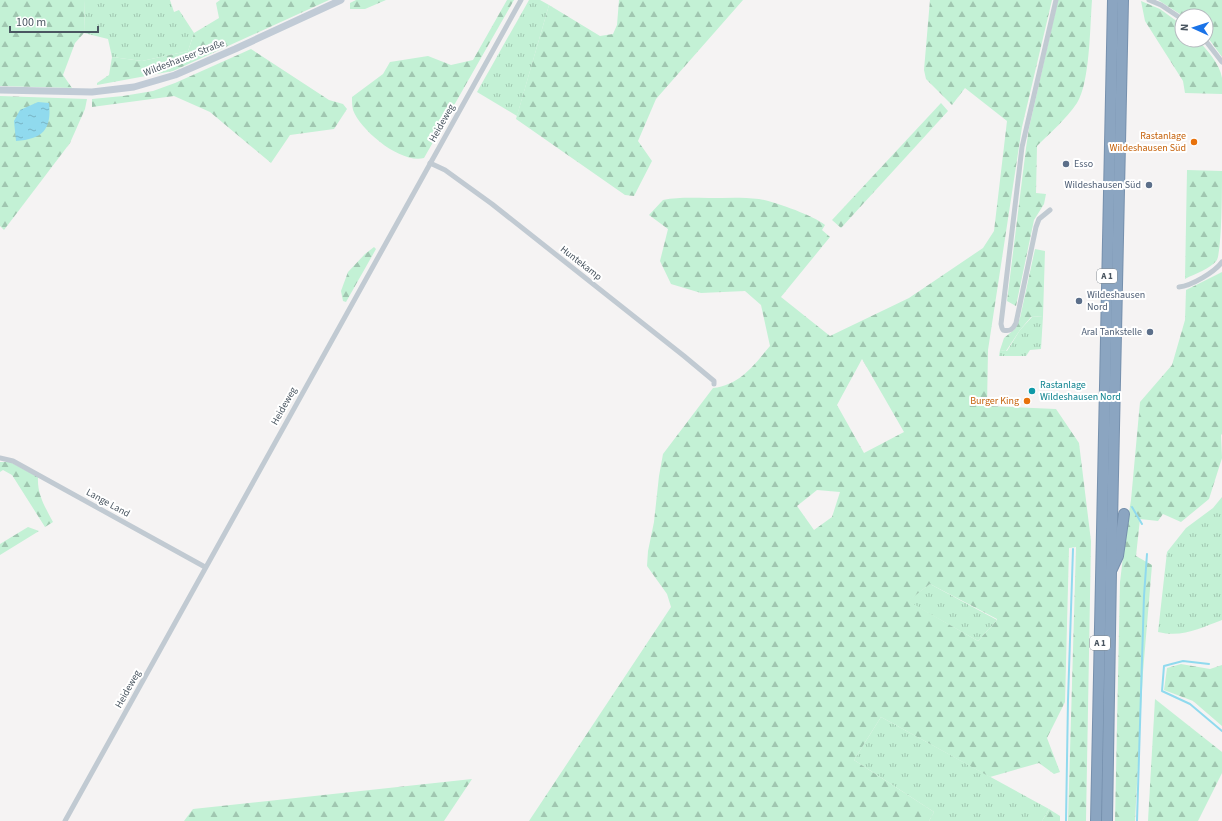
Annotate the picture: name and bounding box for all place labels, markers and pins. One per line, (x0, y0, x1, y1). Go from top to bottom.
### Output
place label: Rastanlage Wildeshausen Süd (1110, 129, 1186, 155)
marker: Rastanlage Wildeshausen Süd (1189, 137, 1199, 147)
place label: Esso (1074, 157, 1093, 171)
marker: Esso (1061, 159, 1071, 169)
place label: Wildeshausen Süd (1065, 178, 1141, 192)
marker: Wildeshausen Süd (1144, 180, 1154, 190)
place label: Wildeshausen Nord (1087, 288, 1145, 314)
marker: Wildeshausen Nord (1074, 296, 1084, 306)
place label: Aral Tankstelle (1081, 325, 1142, 339)
marker: Aral Tankstelle (1145, 327, 1155, 337)
place label: Rastanlage Wildeshausen Nord (1040, 378, 1121, 404)
marker: Rastanlage Wildeshausen Nord (1027, 386, 1037, 396)
place label: Burger King (970, 394, 1019, 408)
marker: Burger King (1022, 396, 1032, 406)

